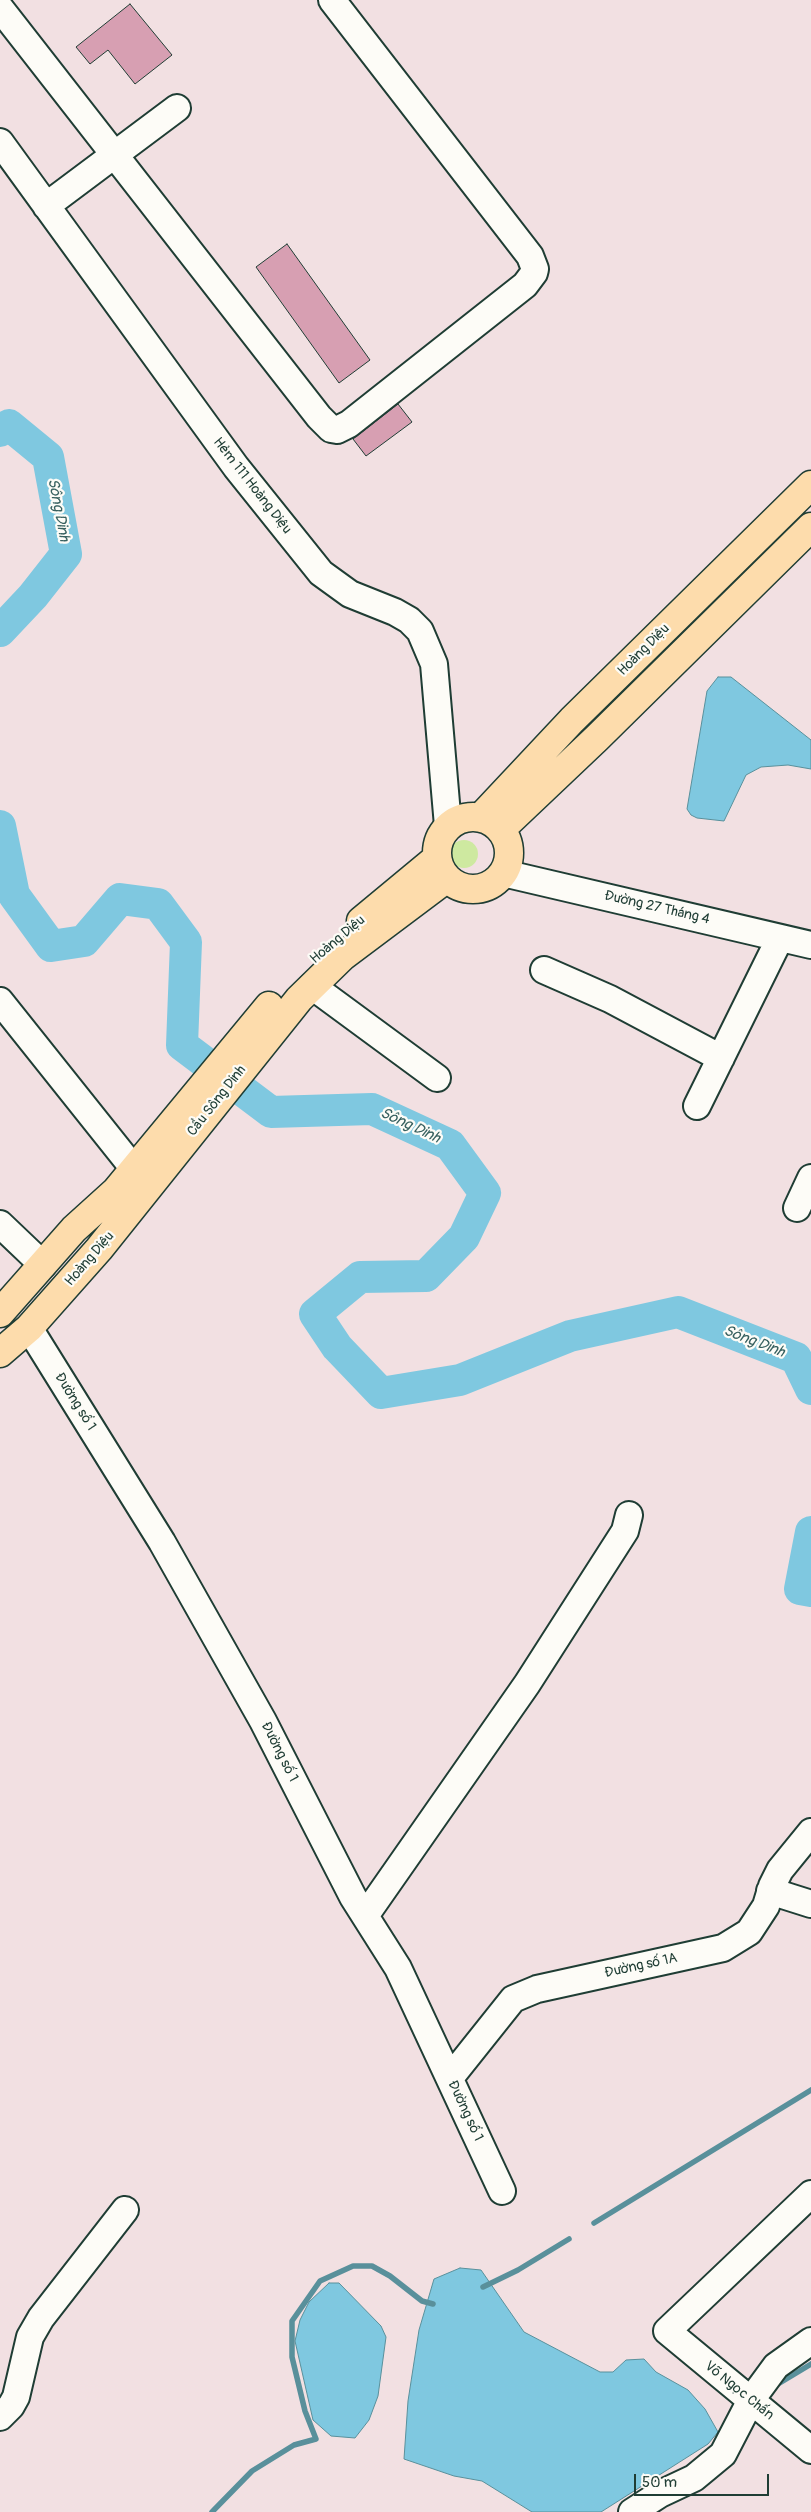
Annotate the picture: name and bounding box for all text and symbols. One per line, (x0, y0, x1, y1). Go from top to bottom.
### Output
street label: Hẻm 111 Hoàng Diệu (209, 434, 295, 538)
water label: Sông Dinh (43, 477, 73, 543)
street label: Hoàng Diệu (615, 621, 673, 679)
street label: Đường 27 Tháng 4 (603, 888, 711, 928)
street label: Hoàng Diệu (307, 912, 369, 968)
street label: Cầu Sông Dinh (184, 1062, 250, 1140)
water label: Sông Dinh (377, 1104, 443, 1148)
street label: Hoàng Diệu (62, 1228, 118, 1290)
water label: Sông Dinh (721, 1322, 787, 1362)
street label: Đường số 1 (51, 1370, 99, 1434)
street label: Đường số 1 (257, 1719, 301, 1785)
street label: Đường số 1A (603, 1950, 679, 1982)
street label: Đường số 1 (444, 2078, 486, 2144)
street label: Võ Ngọc Chấn (701, 2358, 777, 2424)
scale bar (636, 2464, 771, 2496)
text: 50 m (642, 2473, 677, 2492)

